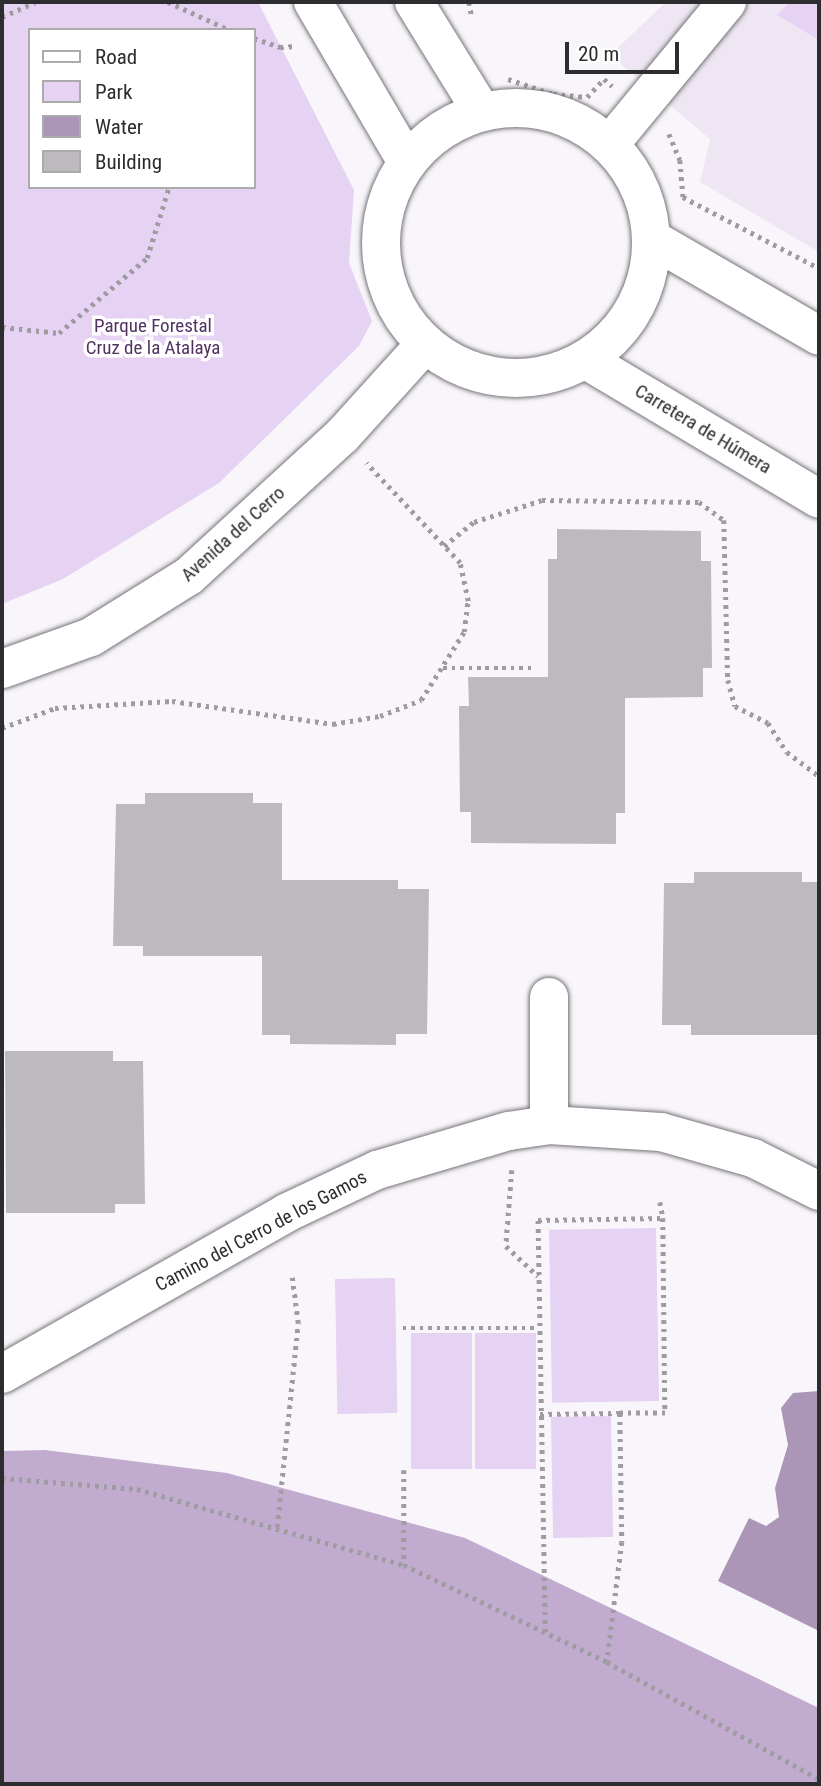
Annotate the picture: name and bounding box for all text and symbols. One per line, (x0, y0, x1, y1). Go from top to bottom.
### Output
legend (28, 28, 256, 189)
scale bar (569, 28, 683, 72)
text: 20 m (578, 42, 619, 66)
text: Road (95, 45, 137, 69)
text: Park (95, 80, 132, 104)
text: Water (95, 115, 143, 139)
text: Building (95, 150, 162, 174)
park label: Parque Forestal Cruz de la Atalaya (86, 315, 220, 359)
street label: Carretera de Húmera (631, 379, 775, 479)
street label: Avenida del Cerro (177, 482, 289, 586)
street label: Camino del Cerro de los Gamos (151, 1166, 371, 1296)

